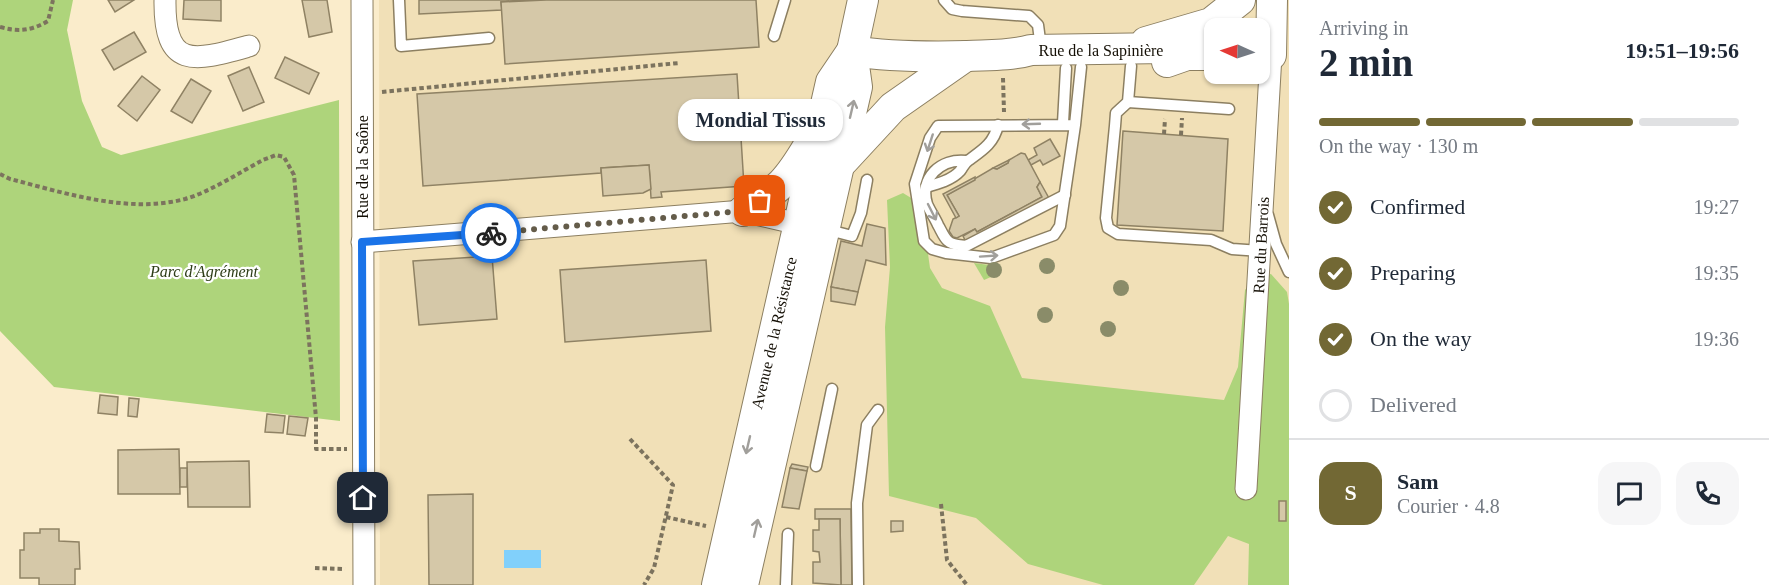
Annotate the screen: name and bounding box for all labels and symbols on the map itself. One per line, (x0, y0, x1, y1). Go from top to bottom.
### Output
north arrow (1204, 18, 1270, 84)
street label: Rue de la Sapinière (1039, 42, 1163, 60)
callout: Mondial Tissus (678, 99, 843, 141)
one-way arrow (847, 99, 858, 119)
street label: Rue de la Saône (354, 115, 371, 219)
one-way arrow (1021, 118, 1041, 130)
one-way arrow (923, 133, 934, 152)
pin (734, 175, 785, 226)
street label: Rue du Barrois (1250, 196, 1272, 294)
courier (461, 203, 521, 263)
one-way arrow (926, 203, 938, 221)
one-way arrow (979, 250, 999, 261)
street label: Avenue de la Résistance (748, 255, 800, 411)
park label: Parc d'Agrément (149, 263, 259, 281)
one-way arrow (742, 434, 753, 454)
pin (337, 472, 388, 523)
one-way arrow (751, 519, 762, 538)

